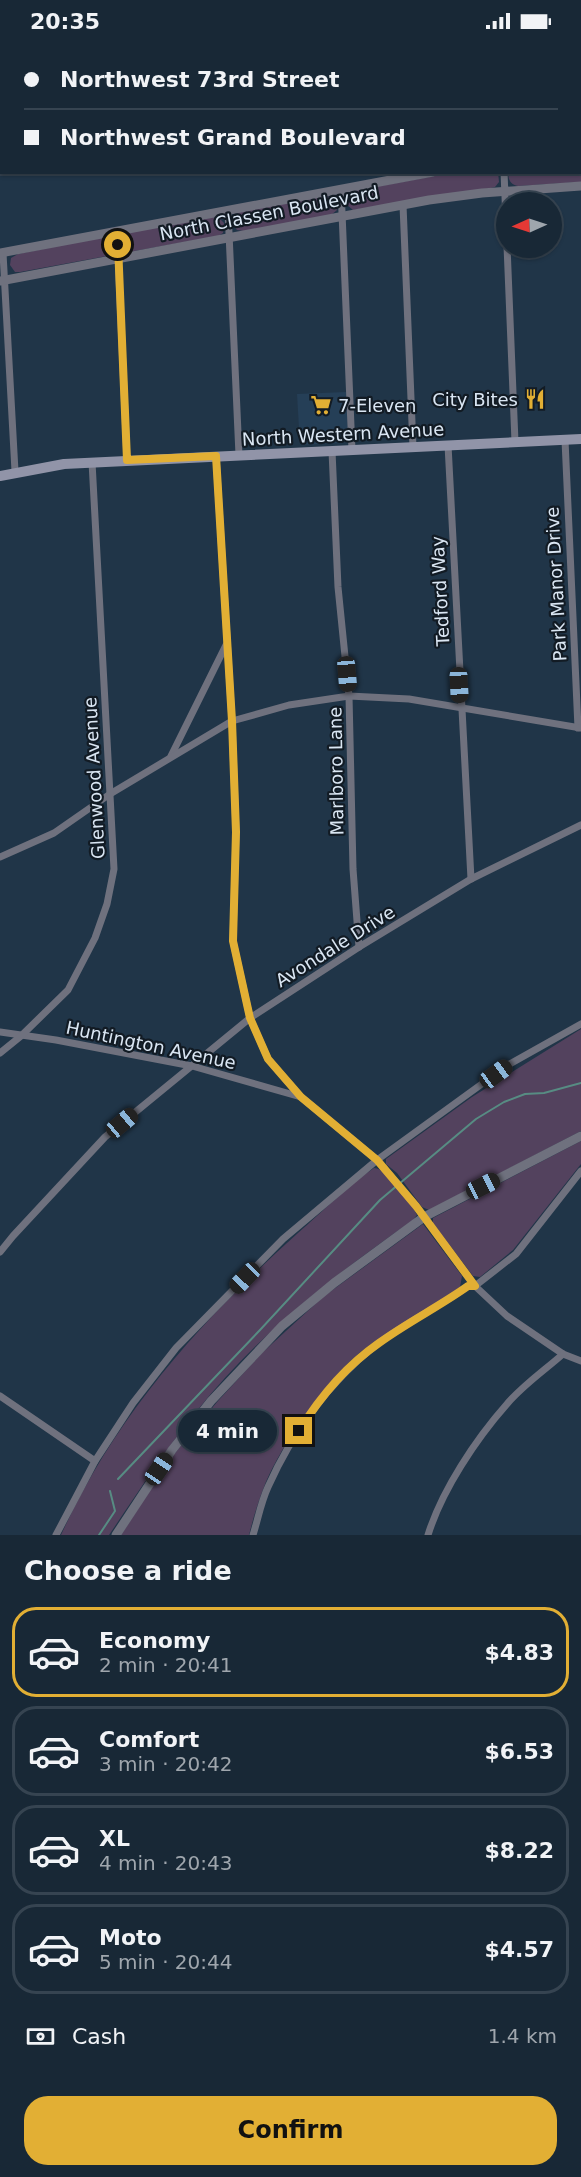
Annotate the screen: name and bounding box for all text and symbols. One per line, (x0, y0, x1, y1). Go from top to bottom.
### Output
text: 20:35 (30, 9, 100, 34)
text: Northwest 73rd Street (60, 67, 340, 92)
text: Northwest Grand Boulevard (60, 125, 406, 150)
street label: North Classen Boulevard (158, 181, 380, 245)
north arrow (496, 192, 562, 258)
map controls (496, 192, 562, 258)
route start (104, 231, 131, 258)
restaurant icon: City Bites (523, 387, 547, 411)
place label: City Bites (432, 389, 518, 410)
supermarket icon: 7-Eleven (309, 393, 333, 417)
place label: 7-Eleven (338, 395, 417, 416)
street label: North Western Avenue (241, 418, 445, 450)
street label: Park Manor Drive (541, 506, 571, 662)
street label: Tedford Way (427, 535, 453, 648)
car (336, 655, 358, 693)
car (449, 667, 469, 703)
street label: Glenwood Avenue (79, 696, 109, 860)
street label: Marlboro Lane (324, 706, 348, 836)
street label: Avondale Drive (272, 901, 398, 991)
street label: Huntington Avenue (64, 1017, 238, 1073)
car (476, 1056, 516, 1092)
car (102, 1105, 142, 1141)
car (463, 1170, 503, 1202)
car (226, 1259, 264, 1297)
callout: 4 min (179, 1410, 278, 1452)
route end (285, 1417, 312, 1444)
text: 4 min (196, 1419, 259, 1443)
car (141, 1449, 177, 1489)
text: Choose a ride (24, 1555, 232, 1586)
icon: car (27, 1625, 81, 1679)
text: Economy (99, 1628, 210, 1653)
text: $4.83 (484, 1640, 554, 1665)
text: 2 min · 20:41 (99, 1653, 233, 1677)
icon: car (27, 1724, 81, 1778)
text: Comfort (99, 1727, 199, 1752)
text: $6.53 (484, 1739, 554, 1764)
text: 3 min · 20:42 (99, 1752, 233, 1776)
icon: car (27, 1823, 81, 1877)
text: XL (99, 1826, 130, 1851)
text: $8.22 (484, 1838, 554, 1863)
text: 4 min · 20:43 (99, 1851, 233, 1875)
icon: car (27, 1922, 81, 1976)
text: Moto (99, 1925, 162, 1950)
text: $4.57 (484, 1937, 554, 1962)
text: 5 min · 20:44 (99, 1950, 233, 1974)
icon: cash (24, 2020, 57, 2053)
text: Cash (72, 2024, 126, 2049)
text: 1.4 km (488, 2024, 557, 2048)
button: Confirm (24, 2096, 557, 2165)

